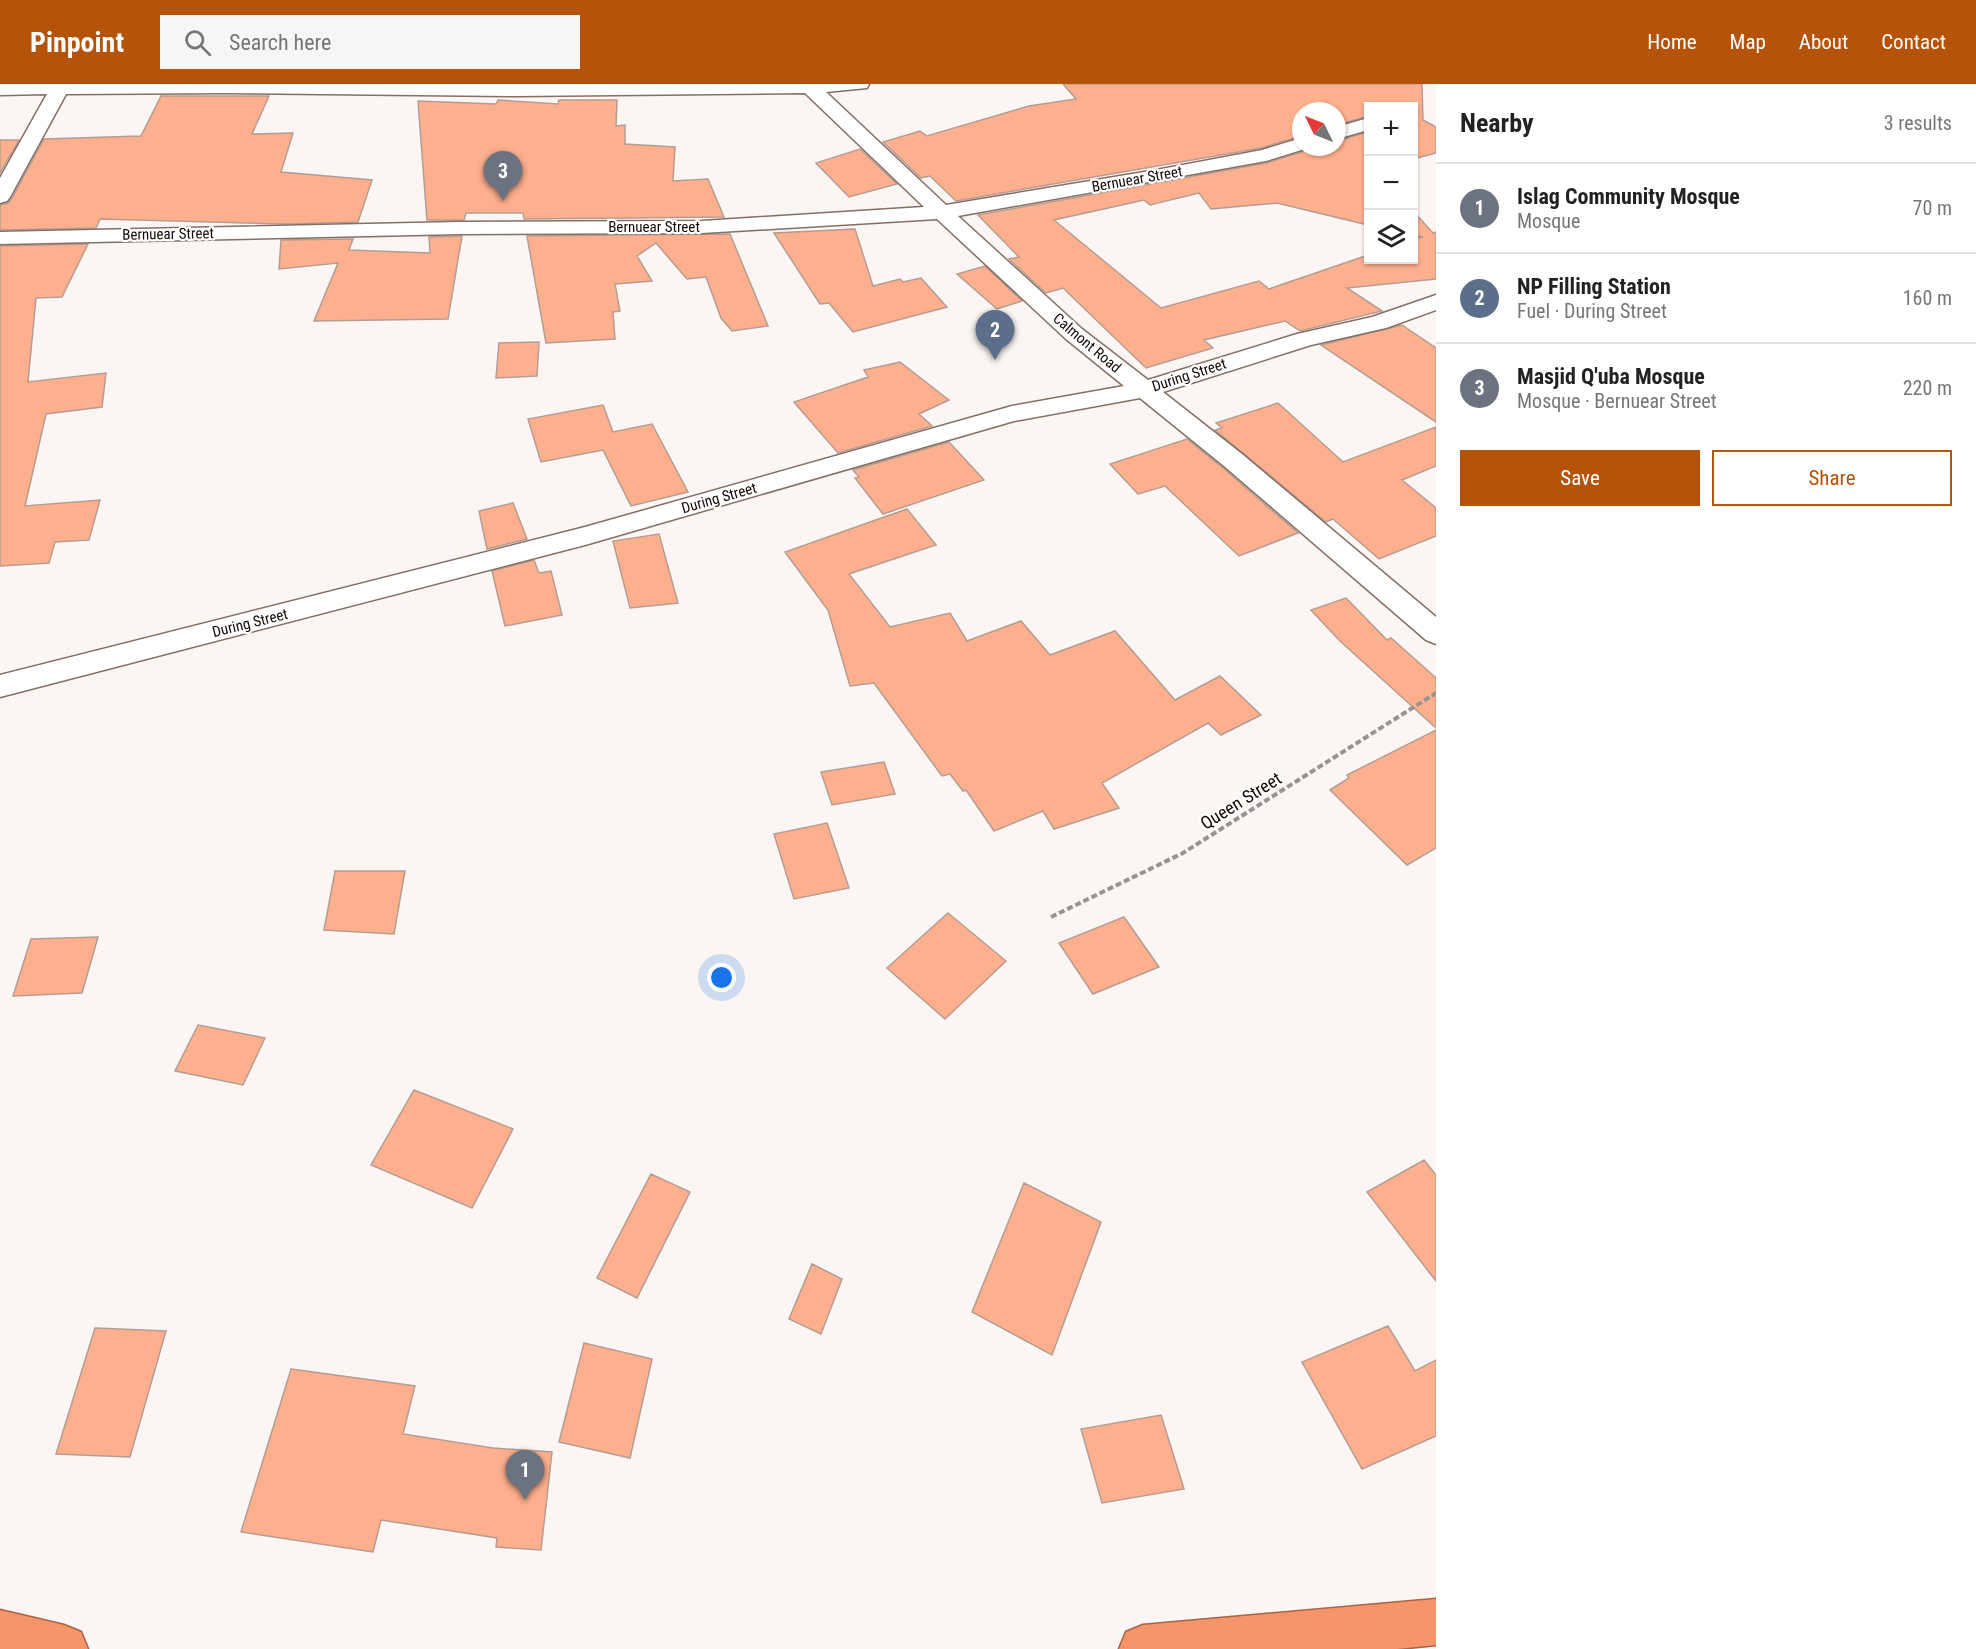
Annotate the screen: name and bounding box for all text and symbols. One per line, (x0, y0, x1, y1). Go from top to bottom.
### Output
search box (160, 15, 580, 69)
text: Pinpoint (30, 26, 124, 59)
icon: search (181, 26, 214, 59)
text: Search here (229, 30, 331, 55)
text: Home (1647, 30, 1697, 54)
text: Map (1730, 30, 1766, 54)
text: About (1799, 30, 1848, 54)
text: Contact (1881, 30, 1946, 54)
north arrow (1292, 102, 1346, 156)
map controls (1364, 102, 1418, 264)
button: + (1364, 102, 1418, 156)
text: Nearby (1460, 108, 1534, 138)
text: 3 results (1884, 111, 1952, 135)
pin: 3 (484, 152, 522, 201)
button: − (1364, 156, 1418, 210)
street label: Bernuear Street (1090, 162, 1184, 196)
text: Islag Community Mosque (1517, 184, 1740, 209)
text: 1 (1474, 196, 1485, 220)
text: 70 m (1913, 196, 1952, 220)
text: Mosque (1517, 209, 1580, 233)
button: layers (1364, 210, 1418, 264)
street label: Bernuear Street (608, 218, 700, 236)
street label: Bernuear Street (122, 224, 214, 244)
text: NP Filling Station (1517, 274, 1671, 299)
text: 2 (1474, 286, 1485, 310)
text: 160 m (1903, 286, 1952, 310)
text: Fuel · During Street (1517, 299, 1667, 323)
street label: Calmont Road (1049, 309, 1125, 377)
pin: 2 (976, 310, 1014, 360)
street label: During Street (1150, 355, 1228, 395)
text: Masjid Q'uba Mosque (1517, 364, 1705, 389)
text: 3 (1474, 376, 1485, 400)
text: 220 m (1903, 376, 1952, 400)
text: Mosque · Bernuear Street (1517, 389, 1717, 413)
button: Save (1460, 450, 1700, 506)
button: Share (1712, 450, 1952, 506)
street label: During Street (679, 479, 759, 517)
street label: During Street (210, 605, 290, 641)
street label: Queen Street (1196, 767, 1285, 834)
your location (707, 963, 736, 992)
pin: 1 (506, 1450, 544, 1500)

